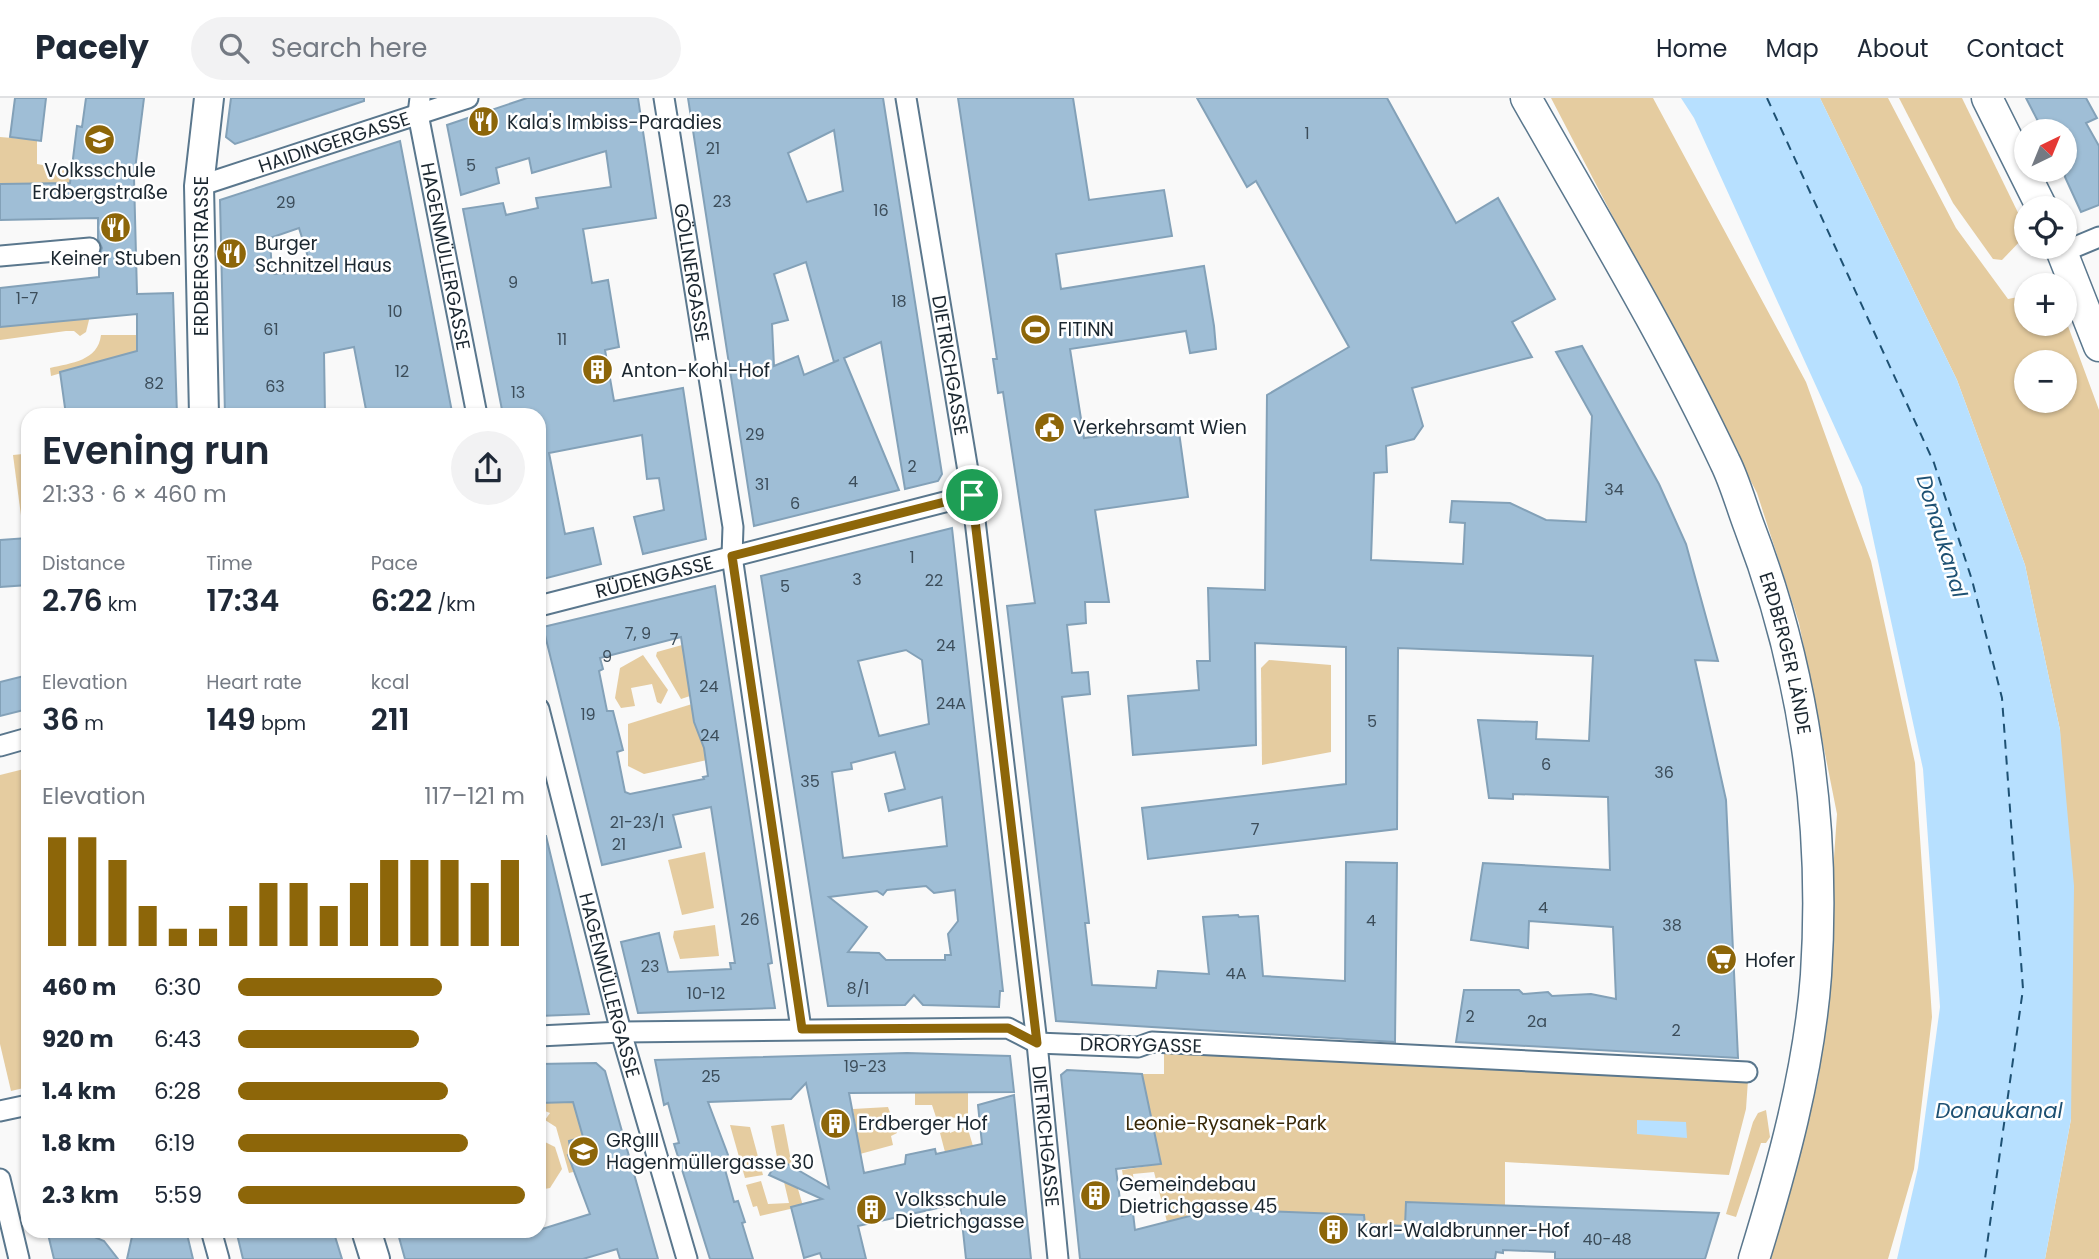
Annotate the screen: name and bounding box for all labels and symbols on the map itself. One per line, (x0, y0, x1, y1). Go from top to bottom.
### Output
street label: HAIDINGERGASSE (255, 104, 413, 179)
restaurant icon: Kala's Imbiss-Paradies (467, 105, 501, 139)
place label: Kala's Imbiss-Paradies (507, 109, 722, 136)
north arrow (2014, 119, 2077, 182)
school or university icon: Volksschule Erdbergstraße (83, 122, 117, 156)
house number: 1 (1304, 122, 1310, 145)
house number: 21 (706, 137, 720, 160)
house number: 5 (466, 154, 476, 177)
place label: Volksschule Erdbergstraße (32, 157, 168, 206)
street label: HAGENMÜLLERGASSE (414, 160, 477, 352)
street label: ERDBERGSTRASSE (188, 176, 215, 336)
house number: 23 (713, 190, 731, 213)
house number: 29 (276, 191, 296, 214)
house number: 16 (873, 199, 889, 222)
street label: GÖLLNERGASSE (668, 201, 717, 344)
restaurant icon: Keiner Stuben (99, 210, 133, 244)
place label: Burger Schnitzel Haus (255, 230, 392, 279)
restaurant icon: Burger Schnitzel Haus (215, 237, 249, 271)
place label: Keiner Stuben (51, 245, 181, 272)
house number: 9 (508, 271, 518, 294)
house number: 1-7 (16, 287, 39, 310)
house number: 18 (891, 290, 907, 313)
street label: DIETRICHGASSE (925, 293, 975, 438)
house number: 10 (387, 300, 403, 323)
sports icon: FITINN (1018, 312, 1052, 346)
place label: FITINN (1058, 316, 1114, 343)
house number: 61 (263, 318, 279, 341)
house number: 11 (557, 328, 567, 351)
building icon: Anton-Kohl-Hof (581, 353, 615, 387)
place label: Anton-Kohl-Hof (621, 357, 770, 384)
house number: 12 (395, 360, 409, 383)
house number: 82 (144, 372, 164, 395)
house number: 63 (265, 375, 285, 398)
house number: 13 (511, 381, 525, 404)
public building icon: Verkehrsamt Wien (1033, 410, 1067, 444)
place label: Verkehrsamt Wien (1073, 414, 1247, 441)
house number: 29 (745, 423, 765, 446)
house number: 2 (907, 455, 917, 478)
pin (942, 465, 1002, 525)
house number: 4 (848, 470, 858, 493)
water label: Donaukanal (1910, 471, 1975, 602)
house number: 31 (755, 473, 769, 496)
house number: 34 (1604, 478, 1624, 501)
house number: 6 (790, 492, 800, 515)
house number: 1 (909, 546, 915, 569)
street label: RÜDENGASSE (593, 548, 716, 605)
house number: 3 (852, 568, 862, 591)
street label: ERDBERGER LÄNDE (1753, 568, 1818, 736)
house number: 22 (925, 569, 943, 592)
house number: 5 (780, 575, 790, 598)
house number: 7, 9 (625, 622, 651, 645)
house number: 7 (670, 628, 679, 651)
house number: 24 (936, 634, 956, 657)
house number: 9 (602, 645, 612, 668)
house number: 24 (699, 675, 719, 698)
house number: 24A (936, 692, 966, 715)
house number: 19 (580, 703, 596, 726)
house number: 5 (1367, 710, 1377, 733)
house number: 24 (700, 724, 720, 747)
house number: 6 (1541, 753, 1551, 776)
house number: 36 (1654, 761, 1674, 784)
house number: 35 (800, 770, 820, 793)
house number: 21-23/1 (610, 811, 664, 834)
house number: 7 (1251, 818, 1260, 841)
house number: 21 (612, 833, 626, 856)
street label: HAGENMÜLLERGASSE (573, 890, 647, 1081)
house number: 4 (1538, 896, 1548, 919)
house number: 26 (740, 908, 760, 931)
house number: 4 (1366, 909, 1376, 932)
house number: 38 (1662, 914, 1682, 937)
supermarket icon: Hofer (1705, 943, 1739, 977)
place label: Hofer (1745, 947, 1795, 974)
house number: 23 (641, 955, 659, 978)
house number: 4A (1226, 962, 1247, 985)
house number: 8/1 (847, 977, 869, 1000)
house number: 10-12 (687, 982, 725, 1005)
house number: 2 (1465, 1005, 1475, 1028)
house number: 2a (1527, 1010, 1547, 1033)
house number: 2 (1671, 1019, 1681, 1042)
street label: DRORYGASSE (1080, 1030, 1202, 1060)
house number: 19-23 (844, 1055, 886, 1078)
street label: DIETRICHGASSE (1026, 1064, 1066, 1208)
house number: 25 (701, 1065, 721, 1088)
water label: Donaukanal (1935, 1096, 2063, 1125)
building icon: Erdberger Hof (818, 1106, 852, 1140)
place label: Erdberger Hof (858, 1110, 988, 1137)
park label: Leonie-Rysanek-Park (1125, 1110, 1327, 1137)
place label: GRgIII Hagenmüllergasse 30 (606, 1127, 814, 1176)
school or university icon: GRgIII Hagenmüllergasse 30 (566, 1134, 600, 1168)
place label: Gemeindebau Dietrichgasse 45 (1119, 1171, 1278, 1220)
building icon: Gemeindebau Dietrichgasse 45 (1079, 1178, 1113, 1212)
place label: Volksschule Dietrichgasse (895, 1186, 1025, 1235)
building icon: Volksschule Dietrichgasse (855, 1193, 889, 1227)
building icon: Karl-Waldbrunner-Hof (1317, 1213, 1351, 1247)
place label: Karl-Waldbrunner-Hof (1357, 1217, 1570, 1244)
house number: 40-48 (1582, 1228, 1632, 1251)

